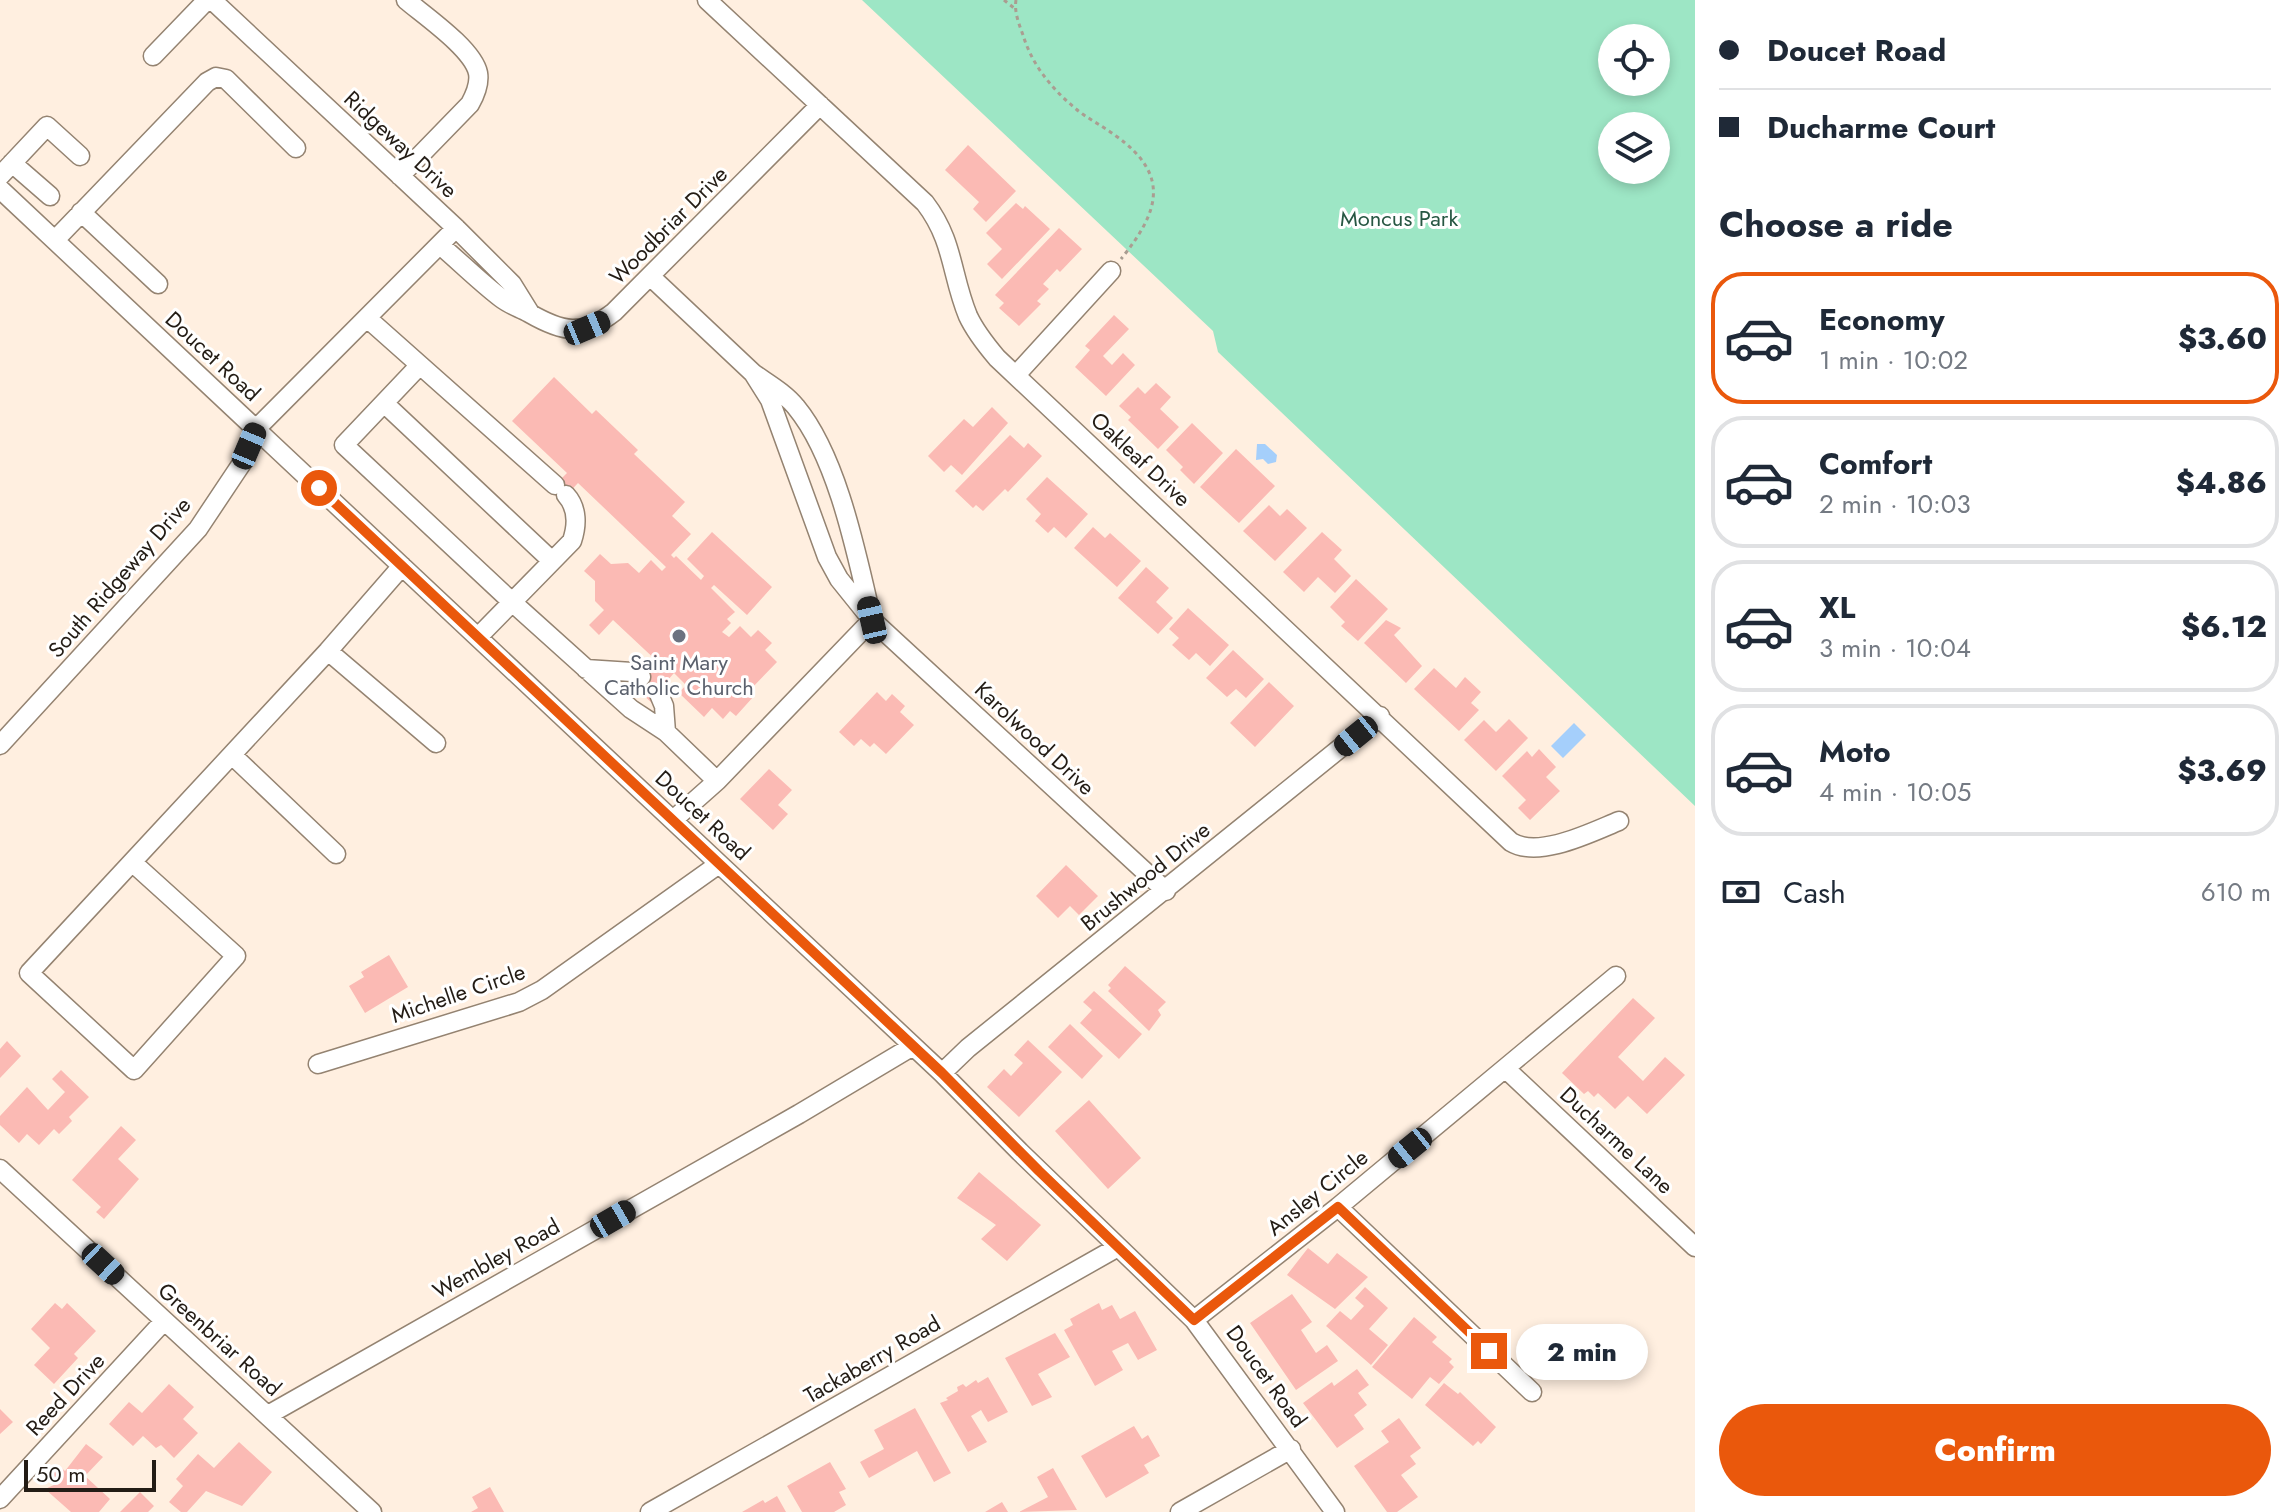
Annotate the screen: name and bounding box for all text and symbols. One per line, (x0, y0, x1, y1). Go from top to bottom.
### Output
map controls (1598, 24, 1670, 184)
button: locate (1598, 24, 1670, 96)
text: Doucet Road (1767, 29, 1946, 72)
street label: Ridgeway Drive (337, 83, 465, 205)
text: Ducharme Court (1767, 106, 1995, 149)
button: layers (1598, 112, 1670, 184)
street label: Woodbriar Drive (602, 159, 734, 291)
text: Choose a ride (1719, 198, 1953, 250)
park label: Moncus Park (1340, 202, 1458, 234)
text: Economy (1819, 298, 1945, 341)
icon: car (1723, 302, 1795, 374)
street label: Doucet Road (158, 303, 268, 409)
car (560, 308, 614, 348)
text: $3.60 (2178, 317, 2267, 360)
text: 1 min · 10:02 (1819, 341, 1968, 379)
street label: Oakleaf Drive (1084, 404, 1198, 514)
car (229, 419, 269, 473)
text: Comfort (1819, 442, 1932, 485)
icon: car (1723, 446, 1795, 518)
text: $4.86 (2176, 461, 2267, 504)
route start (301, 470, 337, 506)
text: 2 min · 10:03 (1819, 485, 1971, 523)
street label: South Ridgeway Drive (40, 490, 198, 664)
text: XL (1819, 586, 1855, 629)
icon: car (1723, 590, 1795, 662)
car (855, 594, 889, 646)
text: $6.12 (2181, 605, 2267, 648)
marker: Saint Mary Catholic Church (670, 627, 688, 645)
text: 3 min · 10:04 (1819, 629, 1971, 667)
place label: Saint Mary Catholic Church (604, 646, 754, 703)
street label: Karolwood Drive (968, 674, 1102, 802)
car (1330, 712, 1382, 760)
text: Moto (1819, 730, 1891, 773)
icon: car (1723, 734, 1795, 806)
text: $3.69 (2177, 749, 2267, 792)
street label: Doucet Road (648, 762, 758, 868)
text: 4 min · 10:05 (1819, 773, 1971, 811)
street label: Brushwood Drive (1073, 814, 1217, 938)
icon: cash (1719, 870, 1763, 914)
text: Cash (1783, 871, 1846, 914)
text: 610 m (2201, 873, 2271, 911)
street label: Michelle Circle (387, 955, 529, 1031)
street label: Ducharme Lane (1553, 1079, 1681, 1201)
car (1384, 1124, 1436, 1172)
street label: Ansley Circle (1259, 1141, 1375, 1243)
car (586, 1197, 640, 1241)
street label: Wembley Road (427, 1210, 565, 1306)
car (77, 1239, 129, 1289)
street label: Greenbriar Road (151, 1275, 289, 1403)
street label: Tackaberry Road (798, 1307, 946, 1411)
street label: Doucet Road (1219, 1318, 1315, 1434)
callout: 2 min (1517, 1323, 1649, 1379)
route end (1471, 1333, 1507, 1369)
text: 2 min (1547, 1333, 1617, 1371)
street label: Reed Drive (18, 1345, 112, 1443)
button: Confirm (1719, 1404, 2271, 1496)
scale bar (24, 1456, 156, 1492)
text: 50 m (36, 1458, 85, 1490)

